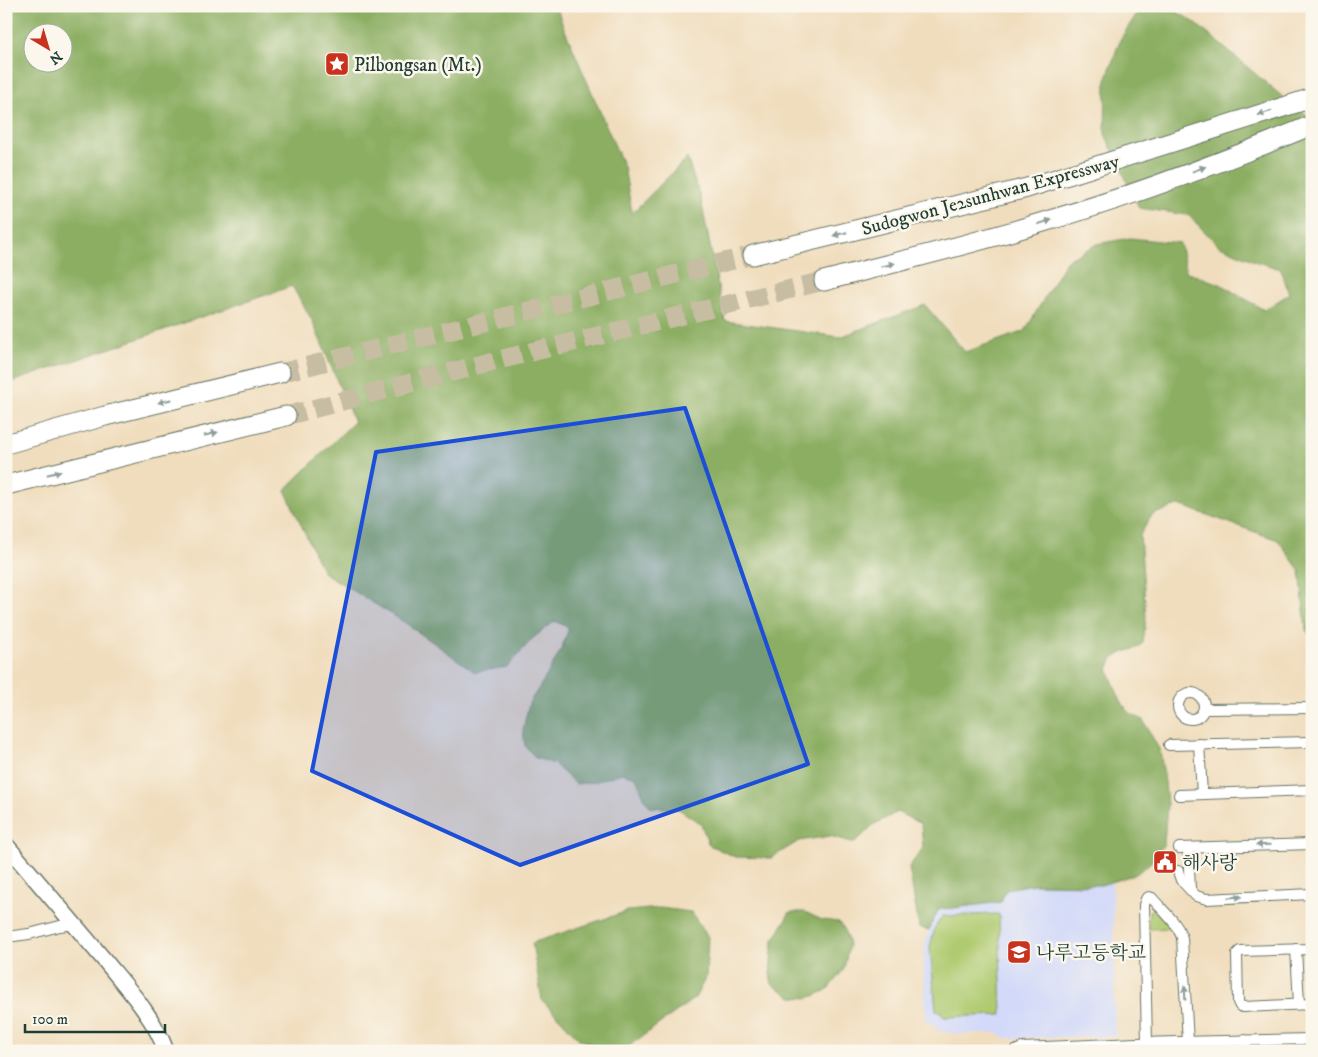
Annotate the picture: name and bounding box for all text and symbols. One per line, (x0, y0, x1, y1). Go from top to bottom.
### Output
north arrow (22, 22, 72, 72)
text: N (45, 47, 65, 68)
place icon: Pilbongsan (Mt.) (324, 51, 350, 77)
place label: Pilbongsan (Mt.) (354, 54, 482, 77)
one-way arrow (1258, 109, 1273, 117)
street label: Sudogwon Je2sunhwan Expressway (859, 150, 1123, 241)
one-way arrow (1191, 165, 1206, 172)
one-way arrow (1037, 217, 1052, 225)
one-way arrow (832, 230, 847, 238)
one-way arrow (881, 260, 896, 268)
one-way arrow (157, 397, 172, 405)
one-way arrow (204, 430, 219, 438)
one-way arrow (46, 469, 61, 477)
one-way arrow (1255, 841, 1271, 849)
public building icon: 해사랑 (1152, 849, 1178, 875)
place label: 해사랑 (1182, 852, 1238, 875)
one-way arrow (1227, 893, 1243, 901)
school or university icon: 나루고등학교 (1006, 939, 1032, 965)
place label: 나루고등학교 (1036, 942, 1146, 965)
one-way arrow (1181, 985, 1189, 1001)
scale bar (25, 1002, 165, 1034)
text: 100 m (32, 1010, 68, 1029)

